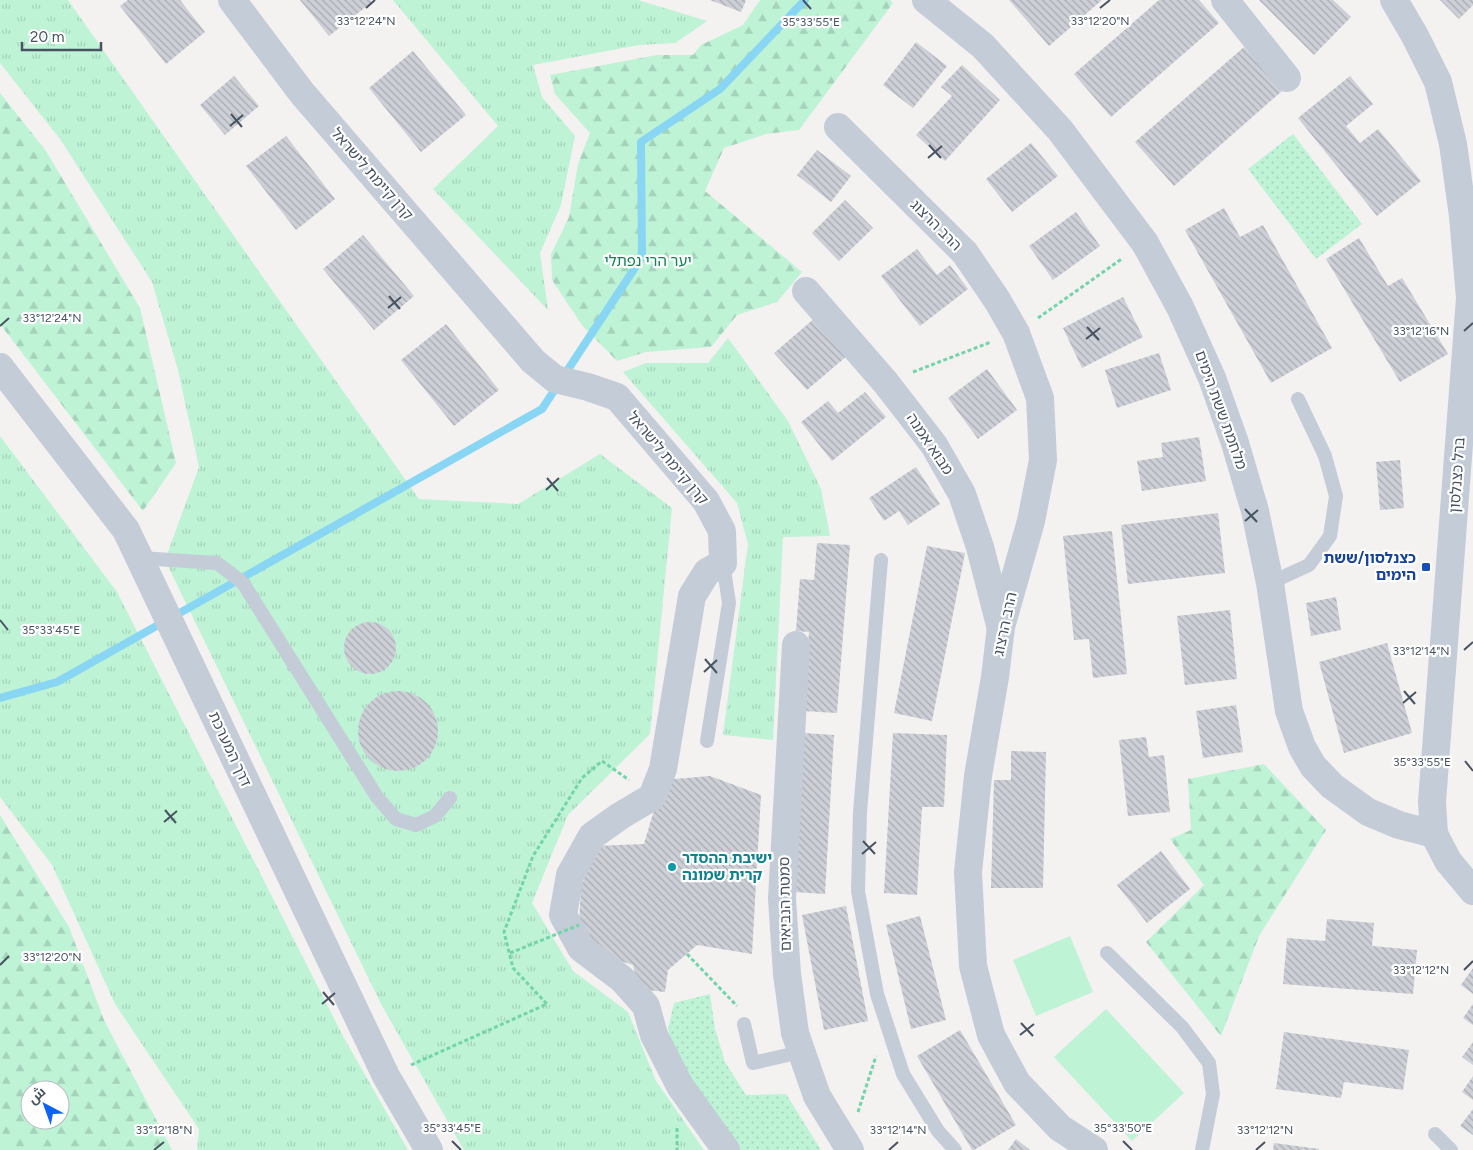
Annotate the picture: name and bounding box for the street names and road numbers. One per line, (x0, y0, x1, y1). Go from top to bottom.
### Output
street label: קרן קיימת לישראל (327, 124, 417, 224)
street label: הרב הרצוג (907, 196, 965, 254)
street label: מלחמת ששת הימים (1191, 348, 1251, 472)
street label: קרן קיימת לישראל (624, 408, 712, 508)
street label: מבוא אמנה (903, 410, 957, 478)
street label: ברל כצנלסון (1445, 436, 1469, 514)
street label: הרב הרצוג (989, 591, 1021, 657)
street label: דרך המערכת (205, 709, 255, 789)
street label: סמטת הנביאים (775, 857, 795, 951)

